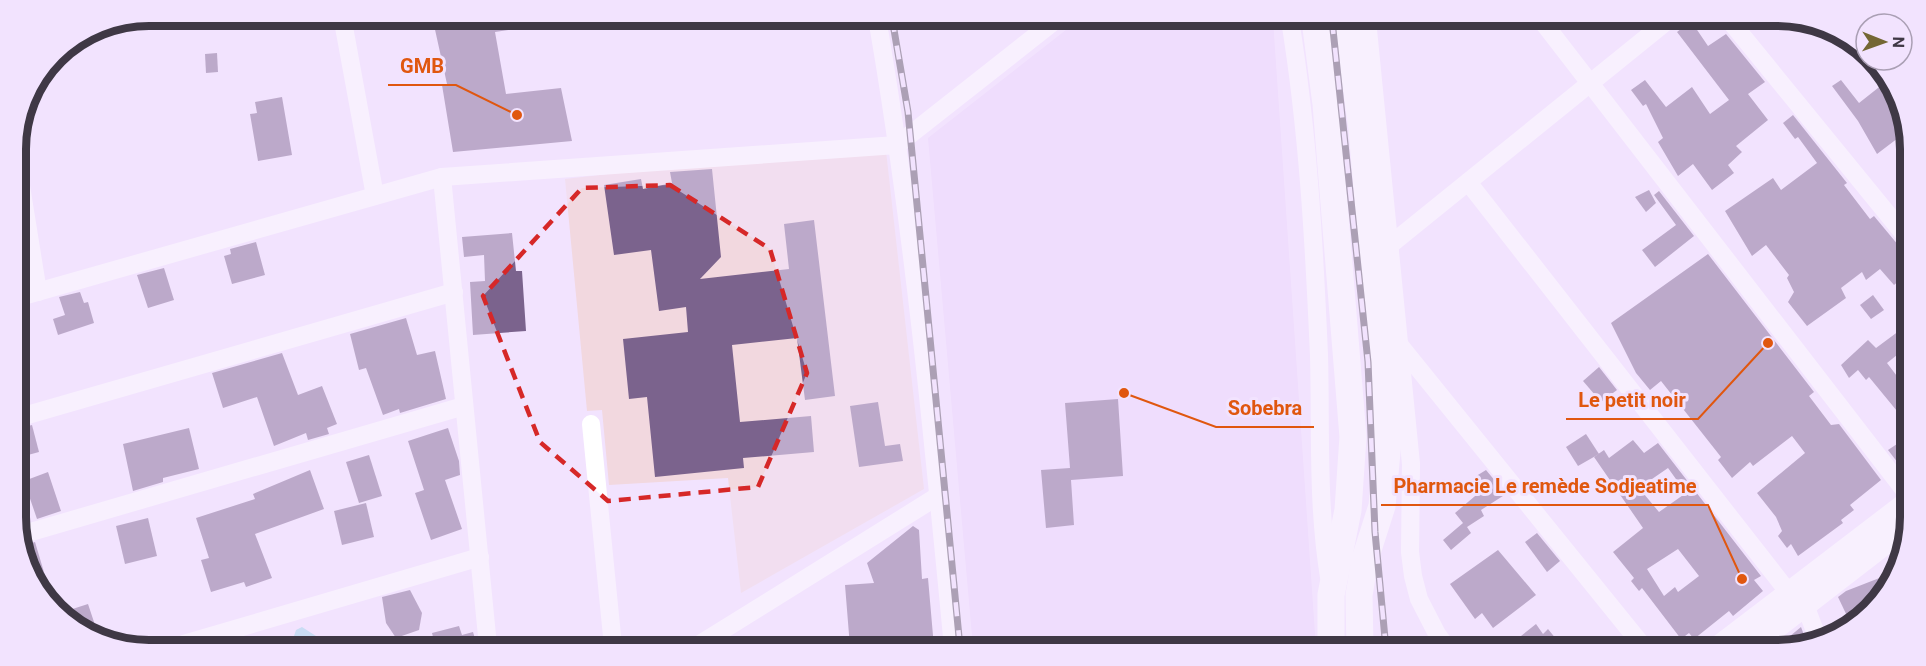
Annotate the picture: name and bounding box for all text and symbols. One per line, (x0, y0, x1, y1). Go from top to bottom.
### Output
north arrow (1854, 12, 1914, 72)
text: N (1889, 36, 1908, 48)
callout: GMB (388, 47, 456, 85)
text: GMB (400, 54, 444, 78)
callout: Le petit noir (1566, 381, 1698, 419)
text: Le petit noir (1578, 388, 1686, 412)
callout: Sobebra (1216, 389, 1314, 427)
text: Sobebra (1228, 396, 1303, 420)
callout: Pharmacie Le remède Sodjeatime (1381, 467, 1708, 505)
text: Pharmacie Le remède Sodjeatime (1393, 474, 1697, 498)

